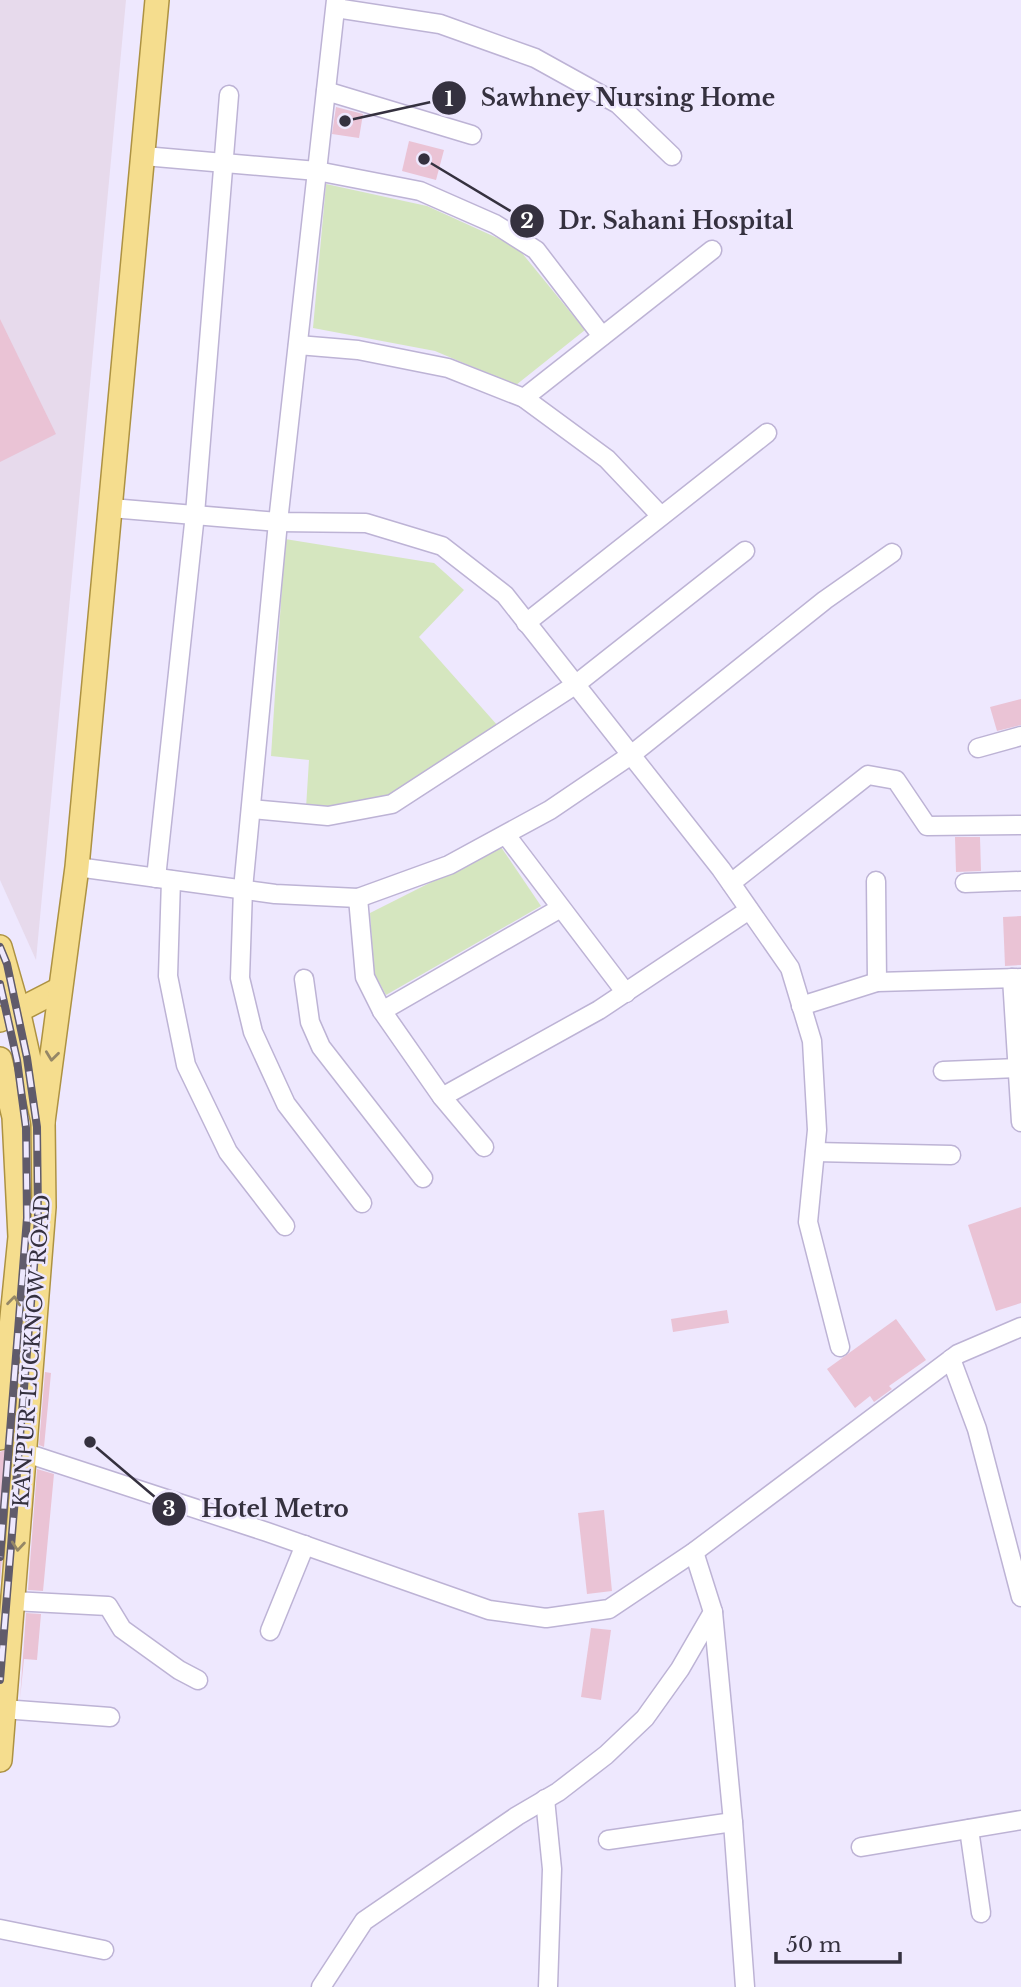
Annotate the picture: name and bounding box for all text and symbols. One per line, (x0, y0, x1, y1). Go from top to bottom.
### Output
callout: Sawhney Nursing Home (431, 76, 790, 120)
text: Sawhney Nursing Home (481, 84, 775, 112)
text: 1 (444, 86, 454, 112)
callout: Dr. Sahani Hospital (510, 199, 808, 243)
text: Dr. Sahani Hospital (559, 207, 793, 235)
text: 2 (520, 208, 534, 234)
one-way arrow (45, 1050, 60, 1061)
street label: KANPUR-LUCKNOW ROAD (8, 1193, 56, 1509)
one-way arrow (6, 1295, 21, 1307)
callout: Hotel Metro (152, 1487, 362, 1531)
text: Hotel Metro (201, 1495, 349, 1523)
text: 3 (162, 1496, 176, 1522)
one-way arrow (11, 1540, 26, 1551)
scale bar (776, 1920, 900, 1964)
text: 50 m (786, 1932, 842, 1958)

